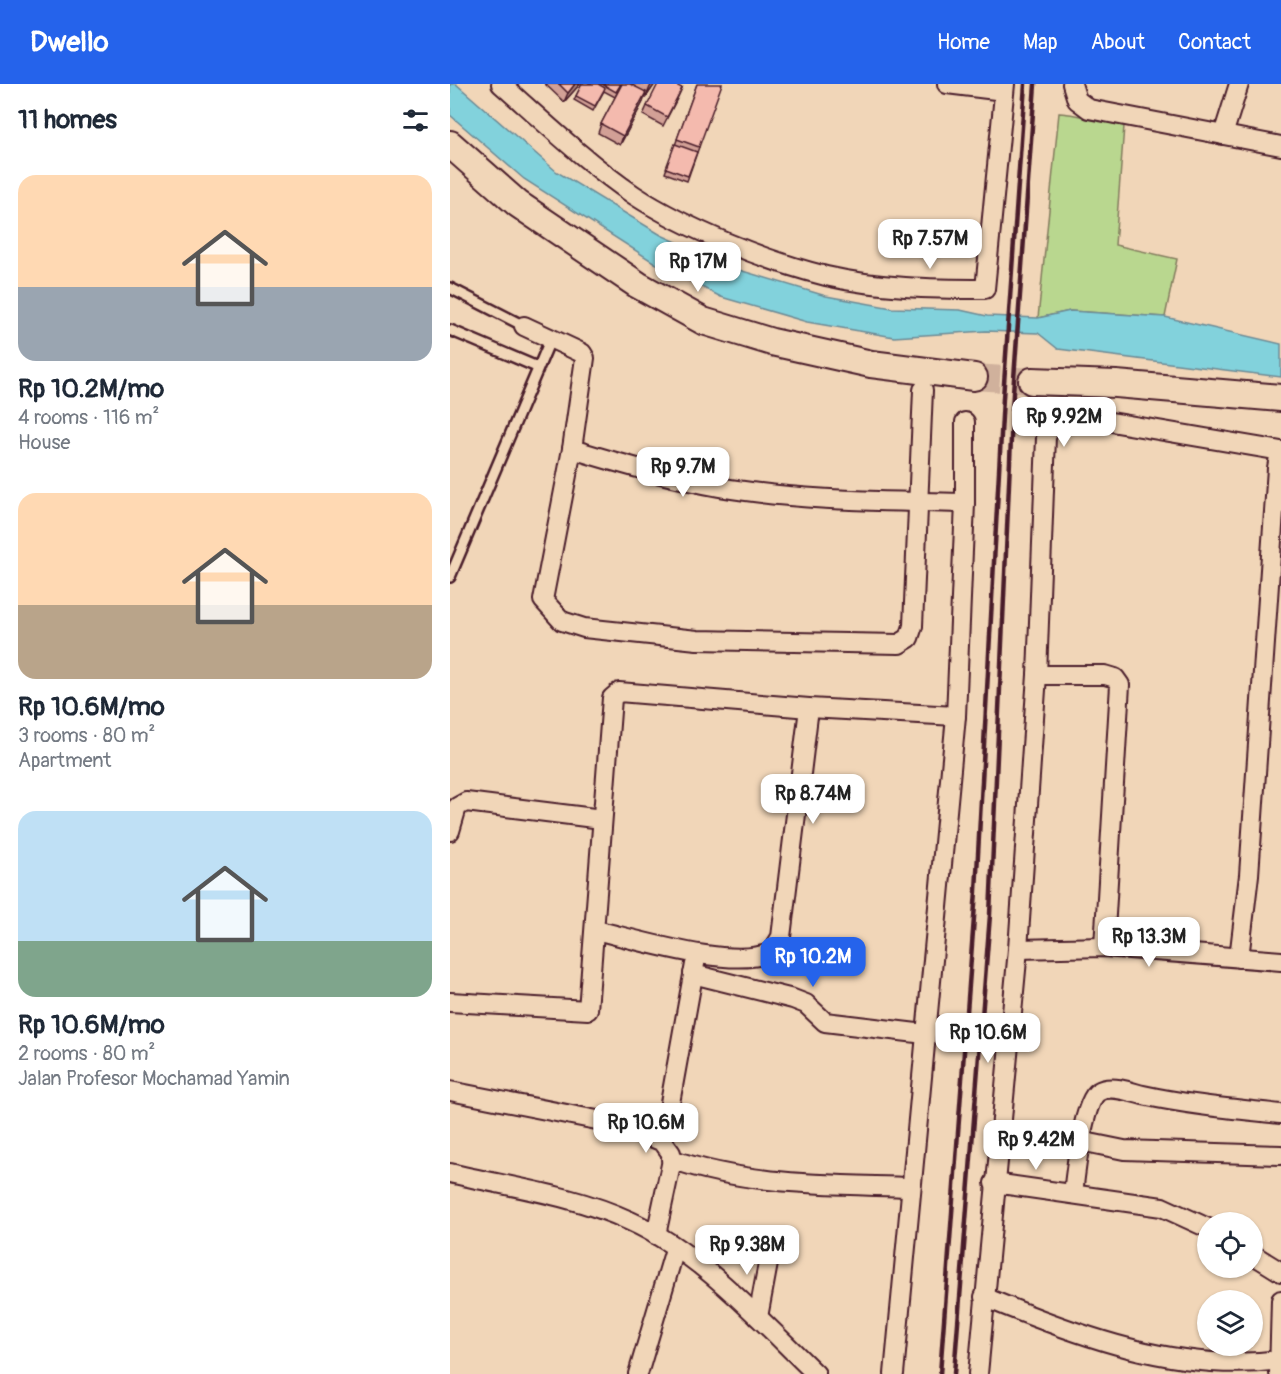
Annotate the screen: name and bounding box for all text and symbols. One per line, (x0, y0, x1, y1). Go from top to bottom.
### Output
text: Dwello (30, 25, 109, 60)
text: Home (937, 29, 990, 56)
text: Map (1023, 29, 1058, 56)
text: About (1091, 29, 1145, 56)
text: Contact (1178, 29, 1251, 56)
text: 11 homes (18, 104, 117, 136)
icon: filters (399, 104, 432, 137)
icon: home (171, 214, 279, 322)
pin: Rp 7.57M (868, 219, 992, 270)
text: Rp 7.57M (892, 226, 968, 251)
pin: Rp 17M (649, 242, 747, 293)
text: Rp 17M (669, 249, 727, 274)
text: Rp 10.2M/mo (18, 373, 164, 405)
pin: Rp 9.92M (1002, 397, 1126, 448)
text: Rp 9.92M (1026, 404, 1102, 429)
text: 4 rooms · 116 m² (18, 405, 159, 430)
text: House (18, 430, 70, 455)
pin: Rp 9.7M (628, 447, 738, 498)
text: Rp 9.7M (650, 454, 716, 479)
icon: home (171, 532, 279, 640)
text: Rp 10.6M/mo (18, 691, 165, 723)
text: 3 rooms · 80 m² (18, 723, 155, 748)
text: Apartment (18, 748, 111, 773)
pin: Rp 8.74M (751, 774, 875, 825)
text: Rp 8.74M (775, 781, 851, 806)
icon: home (171, 850, 279, 958)
pin: Rp 13.3M (1087, 917, 1211, 968)
text: Rp 13.3M (1112, 924, 1186, 949)
pin: Rp 10.2M (751, 937, 875, 988)
text: Rp 10.2M (775, 944, 851, 969)
text: Rp 10.6M/mo (18, 1009, 165, 1041)
pin: Rp 10.6M (926, 1013, 1050, 1064)
text: Rp 10.6M (949, 1020, 1027, 1045)
text: 2 rooms · 80 m² (18, 1041, 155, 1066)
text: Jalan Profesor Mochamad Yamin (18, 1066, 290, 1091)
pin: Rp 10.6M (584, 1103, 708, 1154)
text: Rp 10.6M (607, 1110, 685, 1135)
pin: Rp 9.42M (974, 1120, 1098, 1171)
text: Rp 9.42M (997, 1127, 1075, 1152)
map controls (1197, 1212, 1263, 1356)
button: locate (1197, 1212, 1263, 1278)
pin: Rp 9.38M (685, 1225, 809, 1276)
text: Rp 9.38M (709, 1232, 785, 1257)
button: layers (1197, 1290, 1263, 1356)

